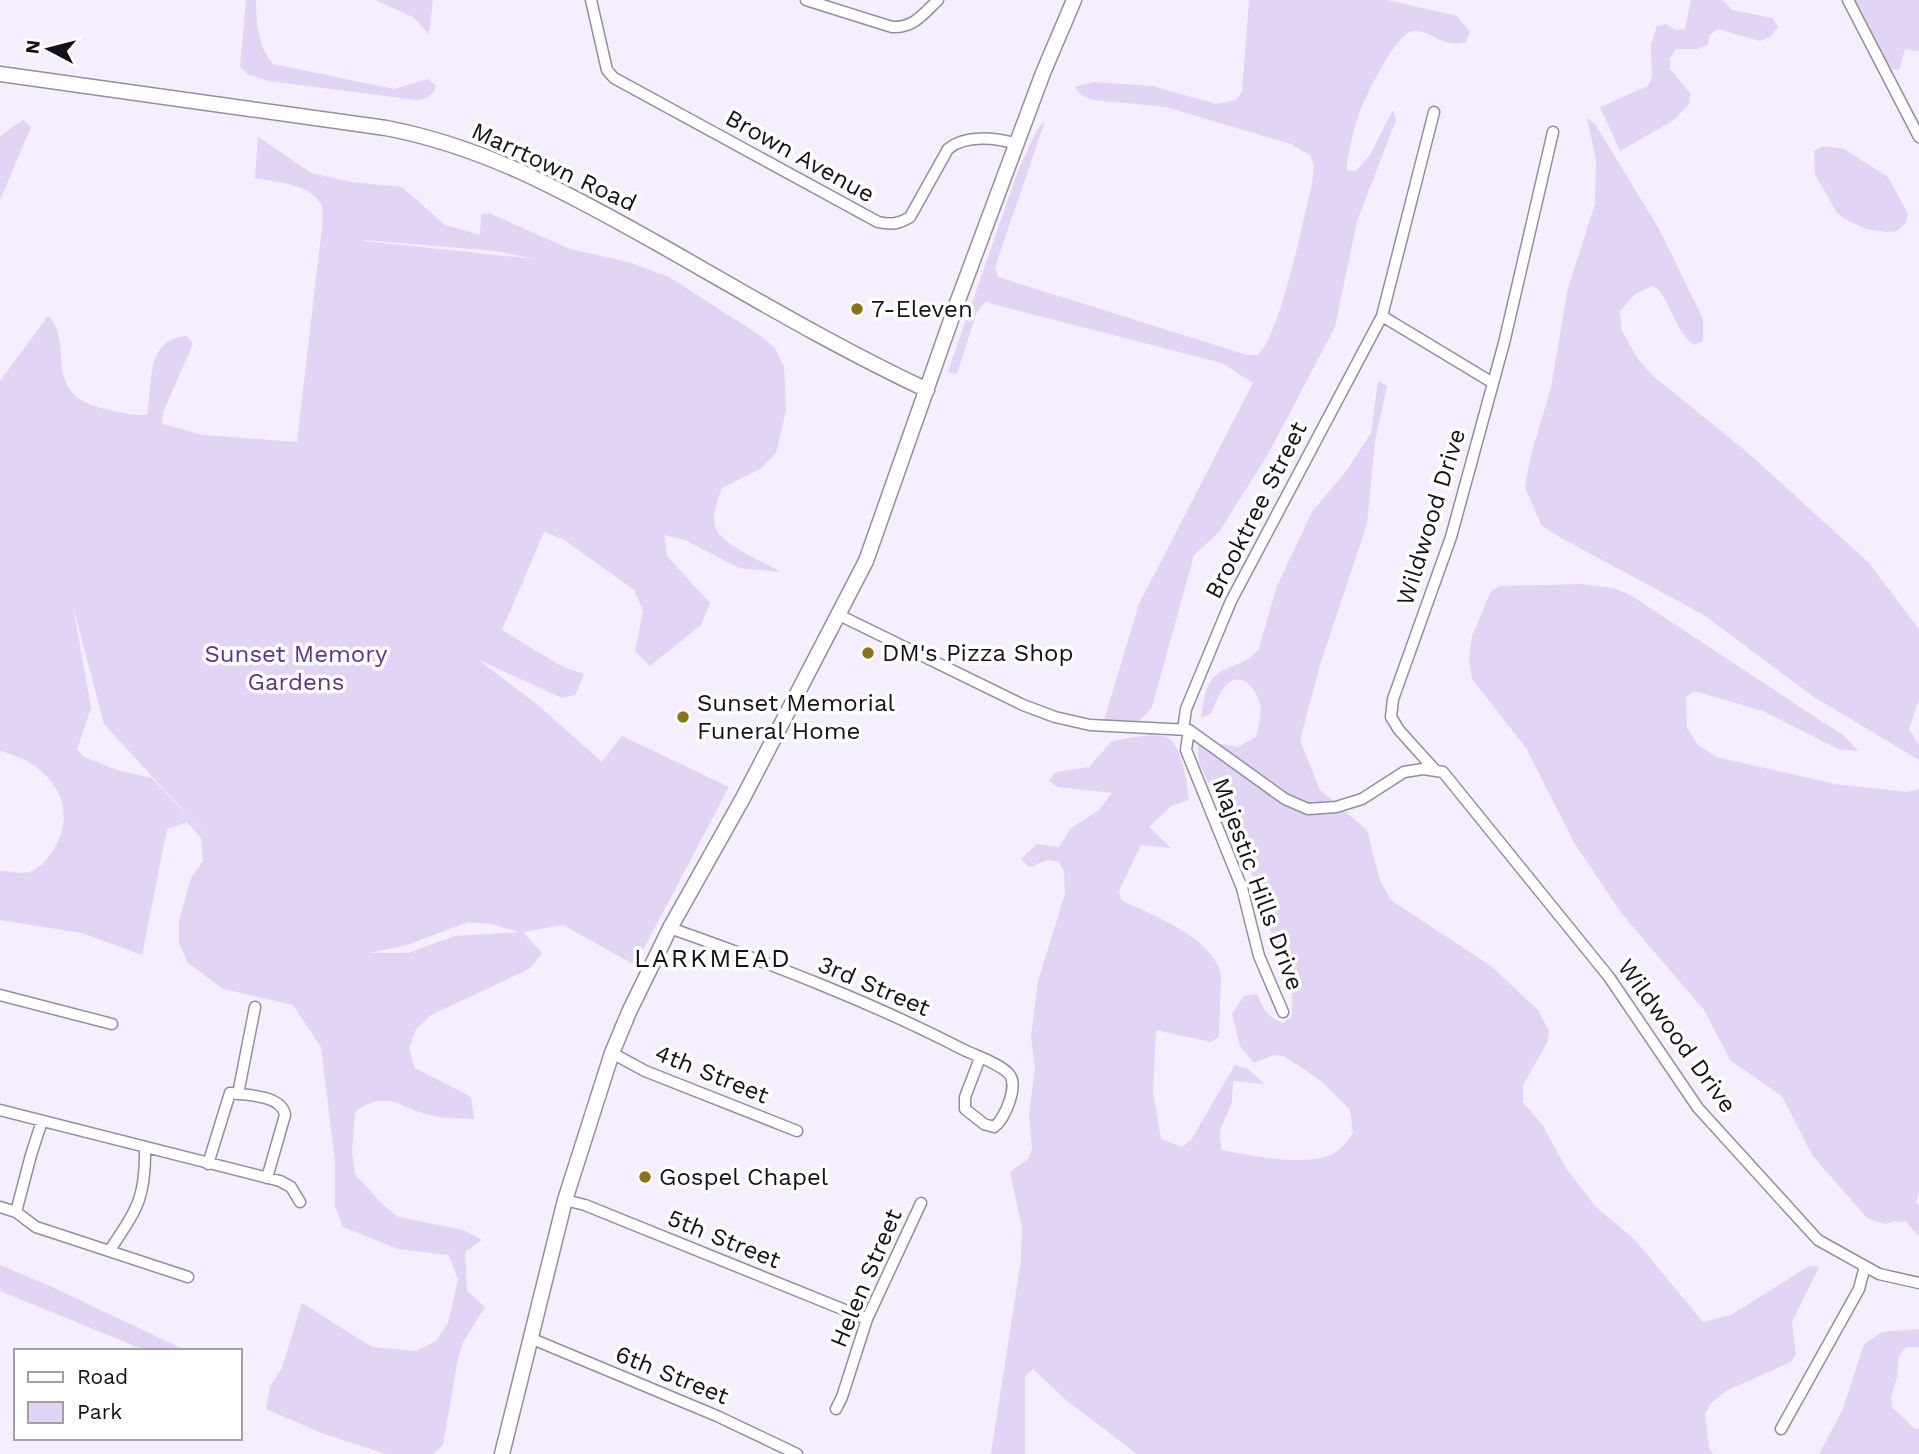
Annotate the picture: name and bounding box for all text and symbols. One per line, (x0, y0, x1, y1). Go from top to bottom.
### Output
north arrow (14, 14, 84, 84)
text: N (20, 39, 45, 55)
street label: Brown Avenue (721, 103, 879, 209)
street label: Marrtown Road (467, 117, 641, 217)
place label: 7-Eleven (871, 295, 973, 323)
marker: 7-Eleven (849, 301, 865, 317)
street label: Brooktree Street (1199, 417, 1313, 603)
street label: Wildwood Drive (1391, 425, 1471, 609)
place label: DM's Pizza Shop (882, 639, 1074, 667)
park label: Sunset Memory Gardens (205, 640, 388, 696)
marker: DM's Pizza Shop (860, 645, 876, 661)
place label: Sunset Memorial Funeral Home (697, 689, 895, 745)
marker: Sunset Memorial Funeral Home (675, 709, 691, 725)
street label: Majestic Hills Drive (1207, 774, 1309, 994)
district label: LARKMEAD (634, 943, 792, 973)
street label: 3rd Street (814, 950, 934, 1022)
street label: Wildwood Drive (1612, 954, 1742, 1118)
street label: 4th Street (651, 1039, 773, 1109)
place label: Gospel Chapel (659, 1163, 829, 1191)
marker: Gospel Chapel (637, 1169, 653, 1185)
street label: 5th Street (663, 1204, 785, 1274)
street label: Helen Street (824, 1205, 908, 1351)
street label: 6th Street (611, 1340, 733, 1410)
legend (14, 1349, 242, 1440)
text: Road (77, 1364, 128, 1389)
text: Park (77, 1399, 122, 1424)

